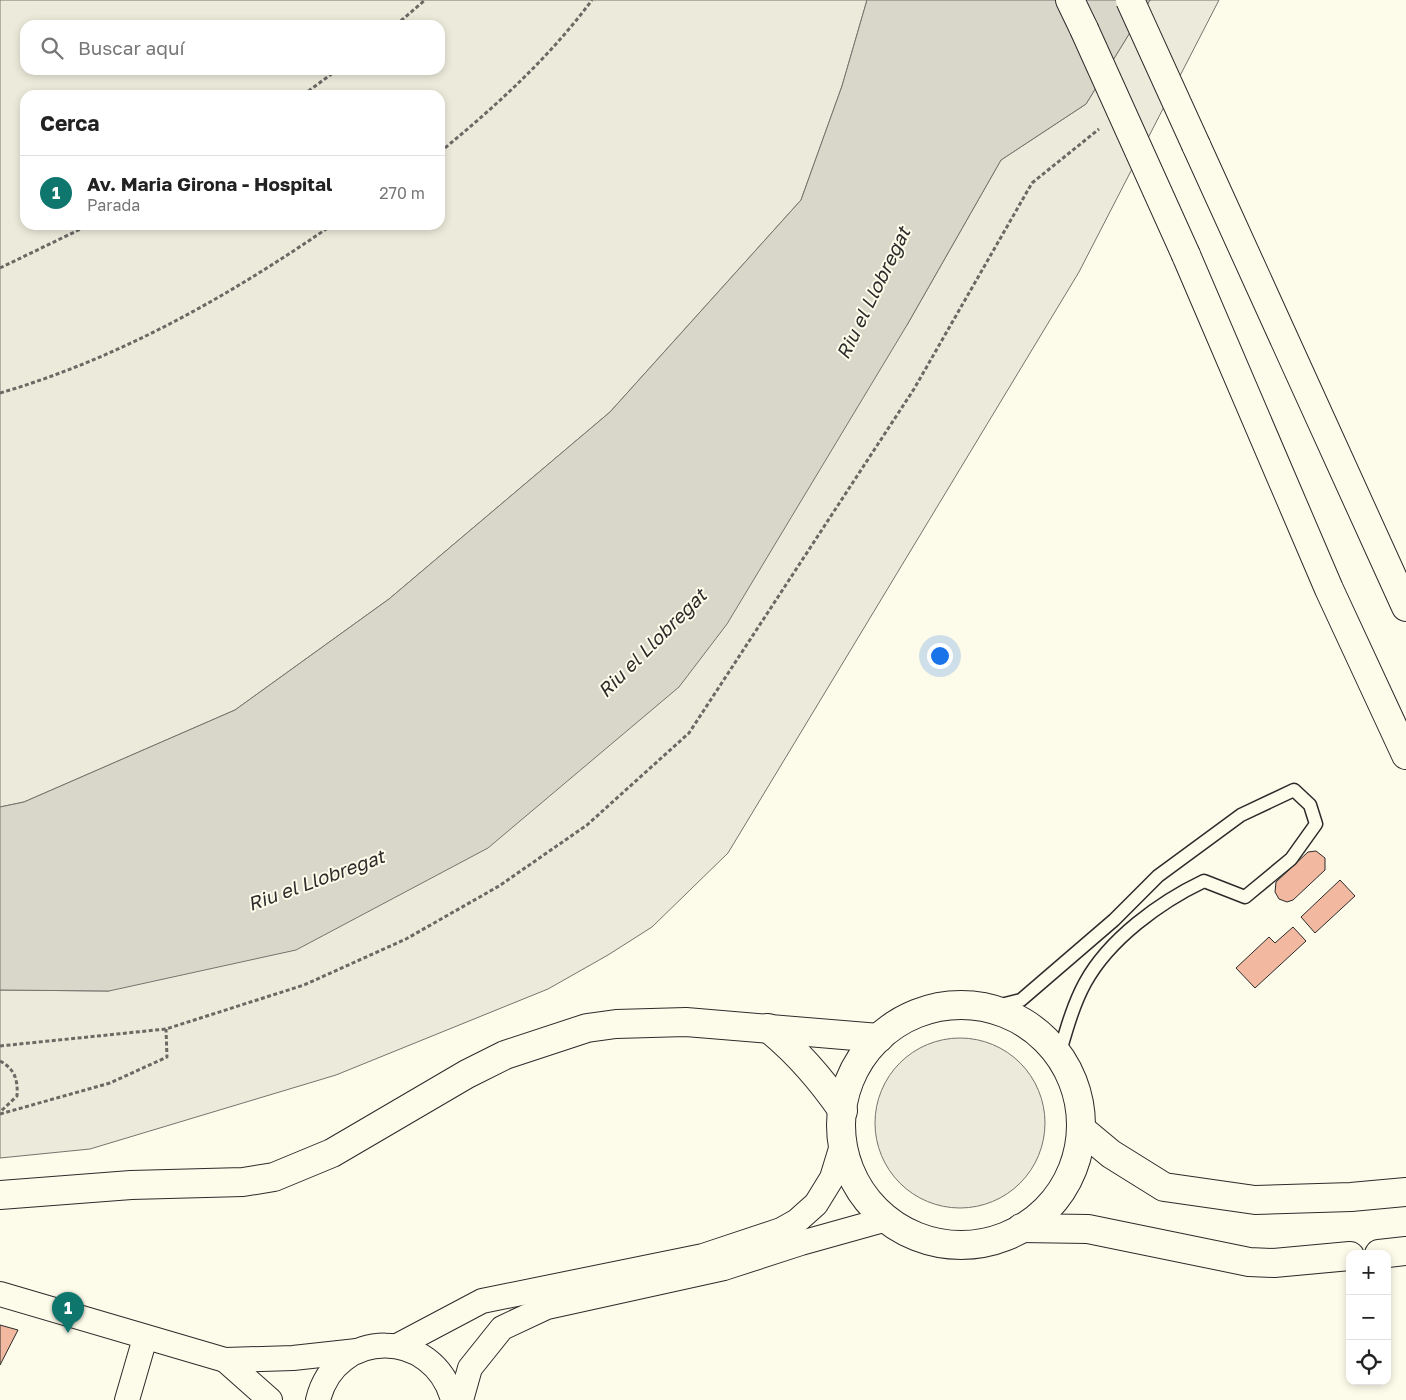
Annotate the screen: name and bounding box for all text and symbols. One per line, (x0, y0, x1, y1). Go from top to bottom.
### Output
search box (20, 20, 445, 75)
icon: search (38, 34, 66, 62)
text: Buscar aquí (78, 36, 185, 59)
text: Cerca (40, 110, 99, 136)
text: Av. Maria Girona - Hospital (87, 172, 332, 195)
text: 1 (52, 183, 60, 203)
text: 270 m (379, 183, 425, 203)
text: Parada (87, 195, 140, 215)
water label: Riu el Llobregat (831, 221, 915, 362)
water label: Riu el Llobregat (593, 582, 712, 702)
your location (927, 643, 953, 669)
water label: Riu el Llobregat (244, 843, 390, 915)
map controls (1346, 1250, 1391, 1385)
button: + (1346, 1250, 1391, 1295)
pin: 1 (52, 1292, 84, 1333)
button: − (1346, 1295, 1391, 1340)
button: locate (1346, 1340, 1391, 1385)

